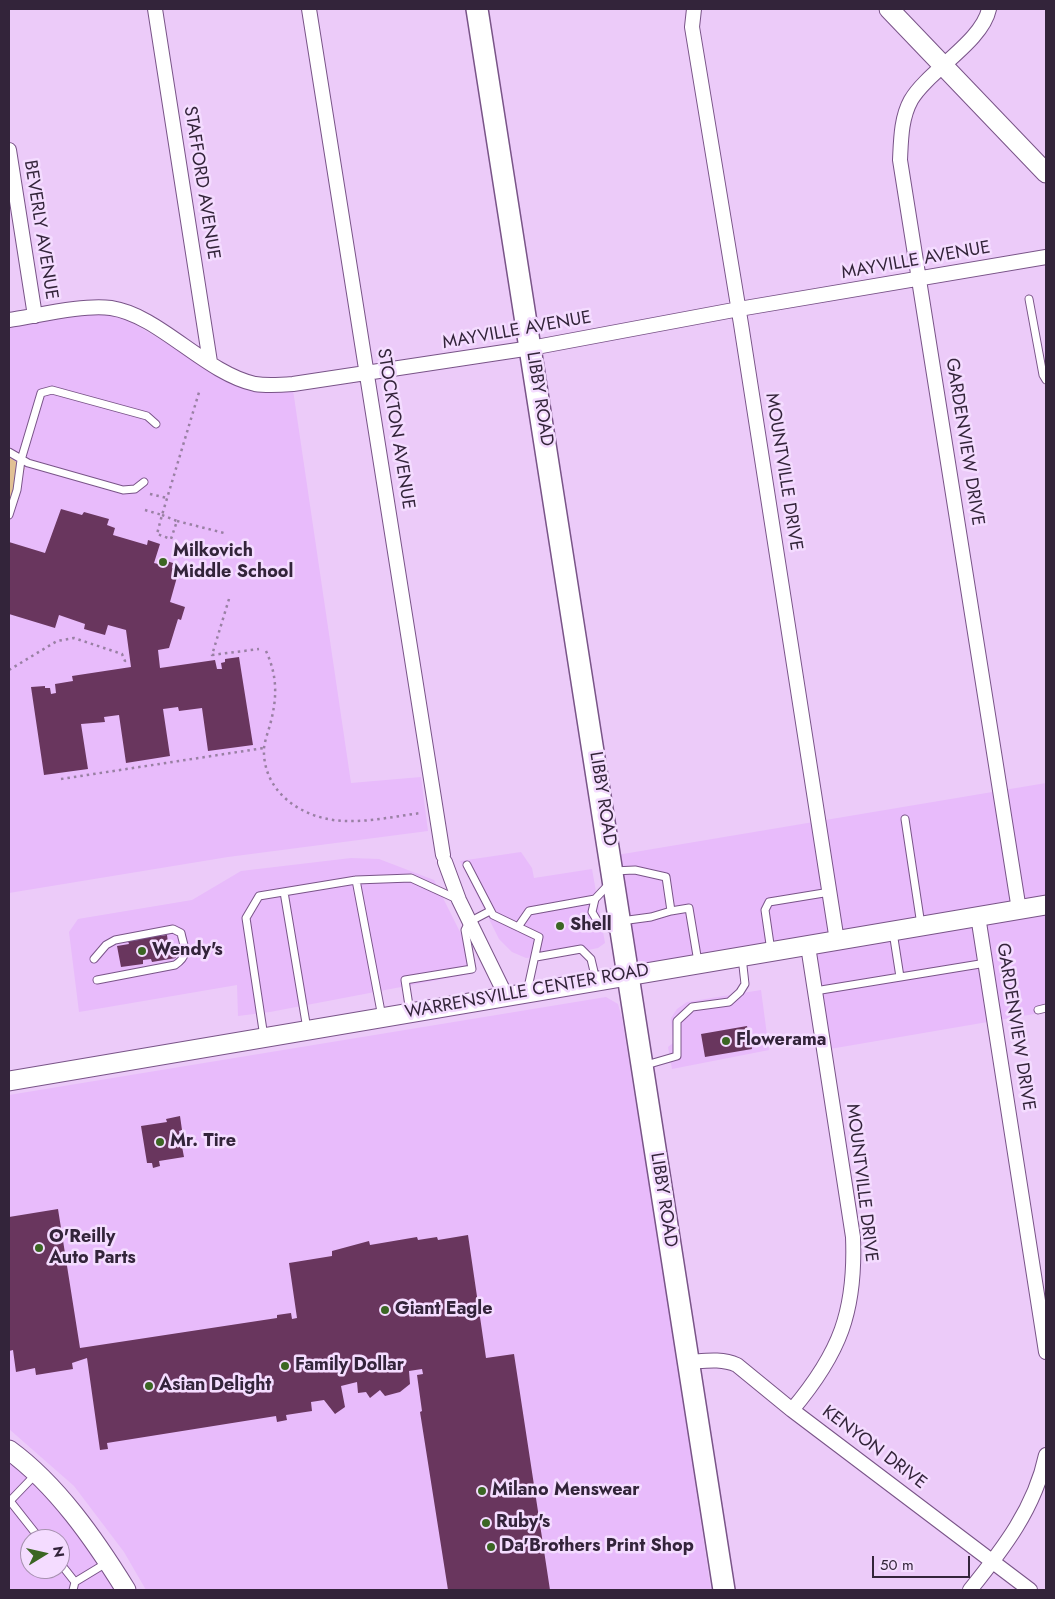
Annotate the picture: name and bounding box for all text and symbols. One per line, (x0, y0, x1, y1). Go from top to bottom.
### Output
street label: STAFFORD AVENUE (178, 105, 224, 261)
street label: BEVERLY AVENUE (18, 159, 62, 301)
street label: MAYVILLE AVENUE (840, 237, 992, 285)
street label: MAYVILLE AVENUE (441, 307, 593, 355)
street label: STOCKTON AVENUE (372, 347, 418, 511)
street label: LIBBY ROAD (521, 350, 557, 448)
street label: GARDENVIEW DRIVE (940, 357, 988, 527)
street label: MOUNTVILLE DRIVE (760, 392, 806, 552)
place label: Milkovich Middle School (173, 541, 293, 584)
marker: Milkovich Middle School (157, 556, 169, 568)
street label: LIBBY ROAD (584, 750, 620, 848)
place label: Shell (570, 915, 612, 937)
marker: Shell (554, 920, 566, 932)
place label: Wendy's (152, 940, 223, 962)
street label: GARDENVIEW DRIVE (991, 942, 1039, 1112)
marker: Wendy's (136, 945, 148, 957)
street label: WARRENSVILLE CENTER ROAD (403, 960, 651, 1024)
place label: Flowerama (736, 1030, 826, 1052)
marker: Flowerama (720, 1035, 732, 1047)
street label: MOUNTVILLE DRIVE (841, 1103, 881, 1263)
place label: Mr. Tire (170, 1131, 236, 1153)
marker: Mr. Tire (154, 1136, 166, 1148)
street label: LIBBY ROAD (645, 1151, 681, 1249)
place label: O'Reilly Auto Parts (49, 1227, 136, 1270)
marker: O'Reilly Auto Parts (33, 1242, 45, 1254)
place label: Giant Eagle (395, 1299, 493, 1321)
marker: Giant Eagle (379, 1304, 391, 1316)
place label: Family Dollar (295, 1355, 404, 1377)
marker: Family Dollar (279, 1360, 291, 1372)
place label: Asian Delight (159, 1375, 271, 1397)
marker: Asian Delight (143, 1380, 155, 1392)
street label: KENYON DRIVE (817, 1402, 931, 1494)
place label: Milano Menswear (492, 1480, 640, 1502)
marker: Milano Menswear (476, 1485, 488, 1497)
place label: Ruby's (496, 1512, 550, 1534)
marker: Ruby's (480, 1517, 492, 1529)
north arrow (20, 1529, 70, 1579)
place label: Da'Brothers Print Shop (501, 1536, 694, 1558)
marker: Da'Brothers Print Shop (485, 1541, 497, 1553)
text: N (48, 1545, 70, 1559)
scale bar (875, 1546, 972, 1578)
text: 50 m (880, 1554, 914, 1576)

